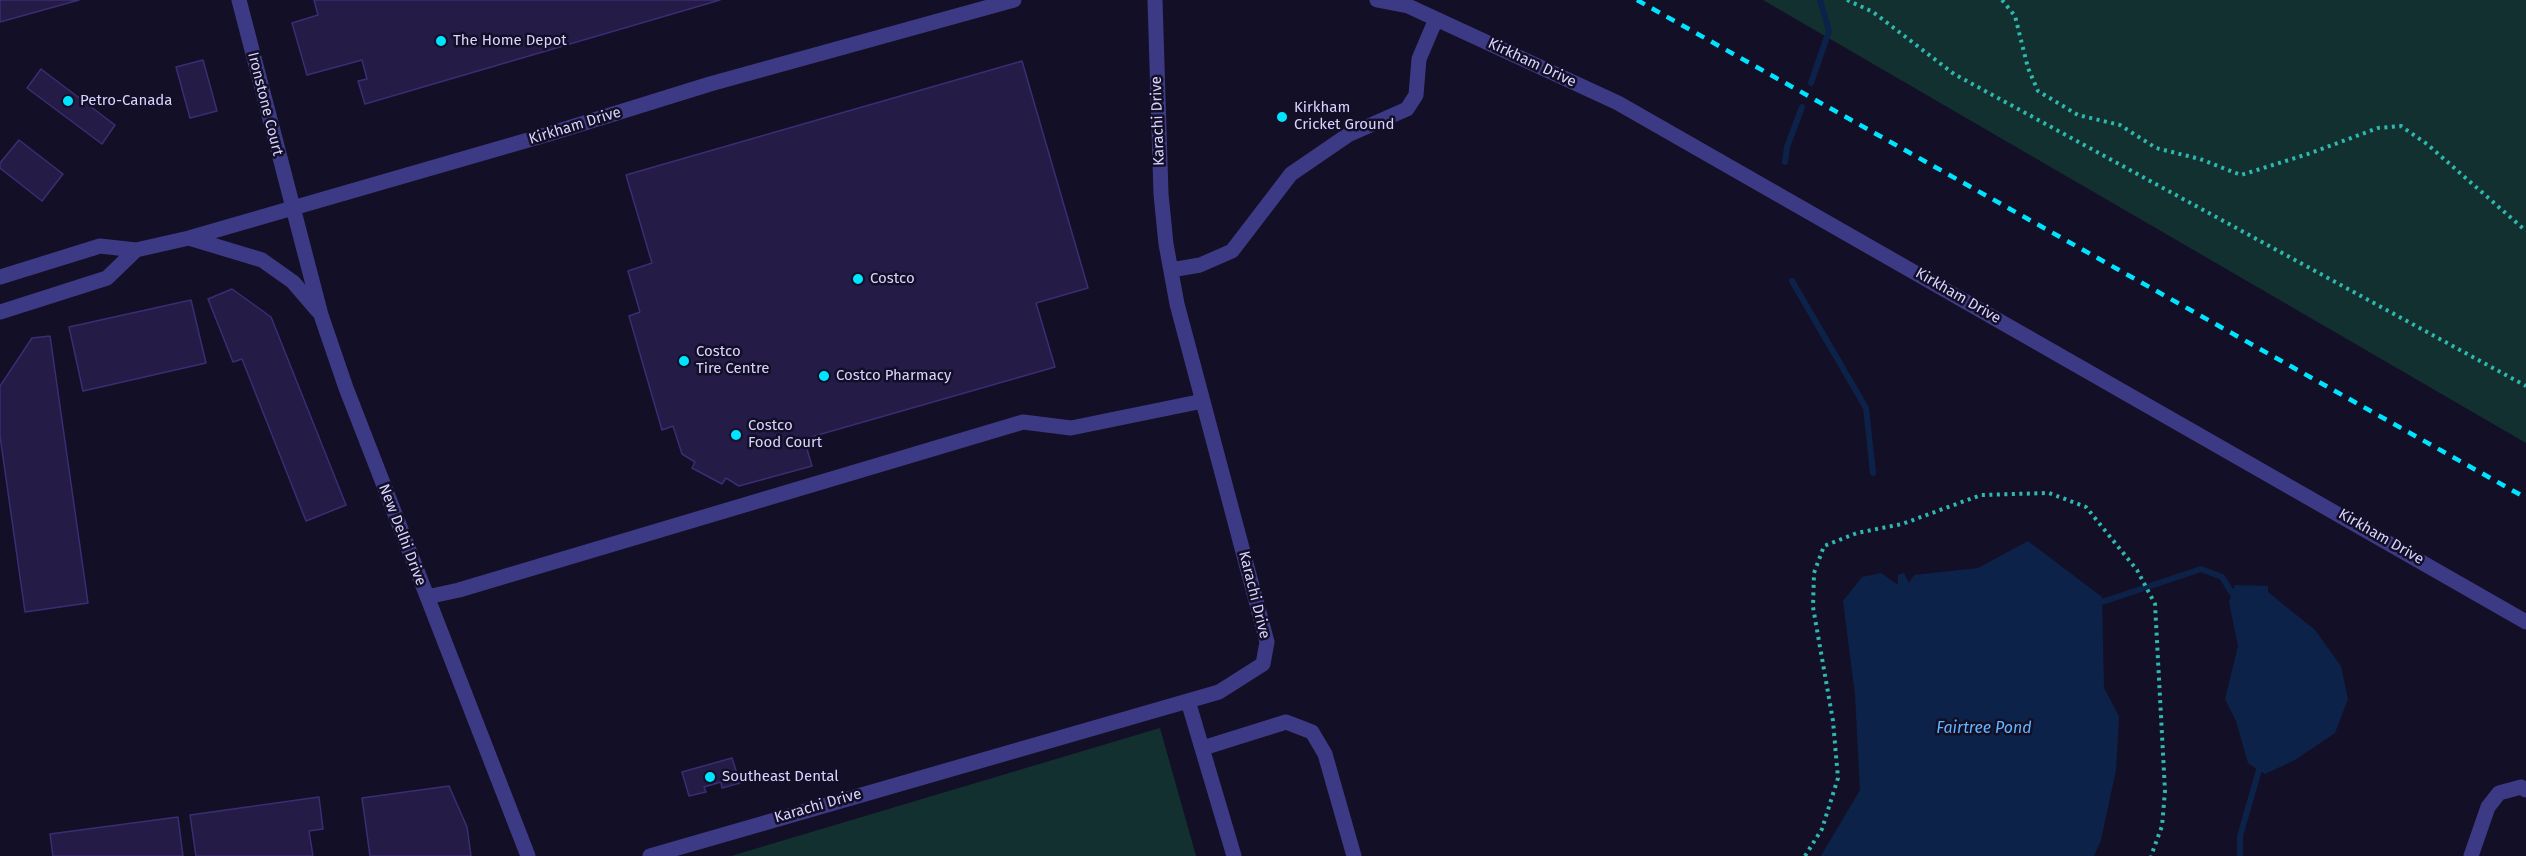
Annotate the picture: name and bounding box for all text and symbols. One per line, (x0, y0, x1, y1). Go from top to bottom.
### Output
place label: The Home Depot (453, 32, 567, 50)
marker: The Home Depot (434, 34, 448, 48)
street label: Kirkham Drive (1485, 35, 1579, 91)
street label: Ironstone Court (243, 50, 287, 158)
street label: Karachi Drive (1147, 76, 1169, 166)
place label: Petro-Canada (80, 92, 172, 110)
marker: Petro-Canada (61, 94, 75, 108)
place label: Kirkham Cricket Ground (1294, 99, 1395, 134)
street label: Kirkham Drive (527, 103, 623, 149)
marker: Kirkham Cricket Ground (1275, 110, 1289, 124)
street label: Kirkham Drive (1912, 264, 2004, 328)
place label: Costco (870, 270, 915, 288)
marker: Costco (851, 272, 865, 286)
place label: Costco Tire Centre (696, 343, 769, 378)
marker: Costco Tire Centre (677, 354, 691, 368)
place label: Costco Pharmacy (836, 367, 951, 385)
marker: Costco Pharmacy (817, 369, 831, 383)
place label: Costco Food Court (748, 417, 822, 452)
marker: Costco Food Court (729, 428, 743, 442)
street label: New Delhi Drive (374, 482, 430, 588)
street label: Kirkham Drive (2335, 505, 2427, 569)
street label: Karachi Drive (1234, 549, 1274, 641)
water label: Fairtree Pond (1936, 719, 2032, 739)
place label: Southeast Dental (722, 768, 839, 786)
marker: Southeast Dental (703, 770, 717, 784)
street label: Karachi Drive (772, 785, 864, 827)

